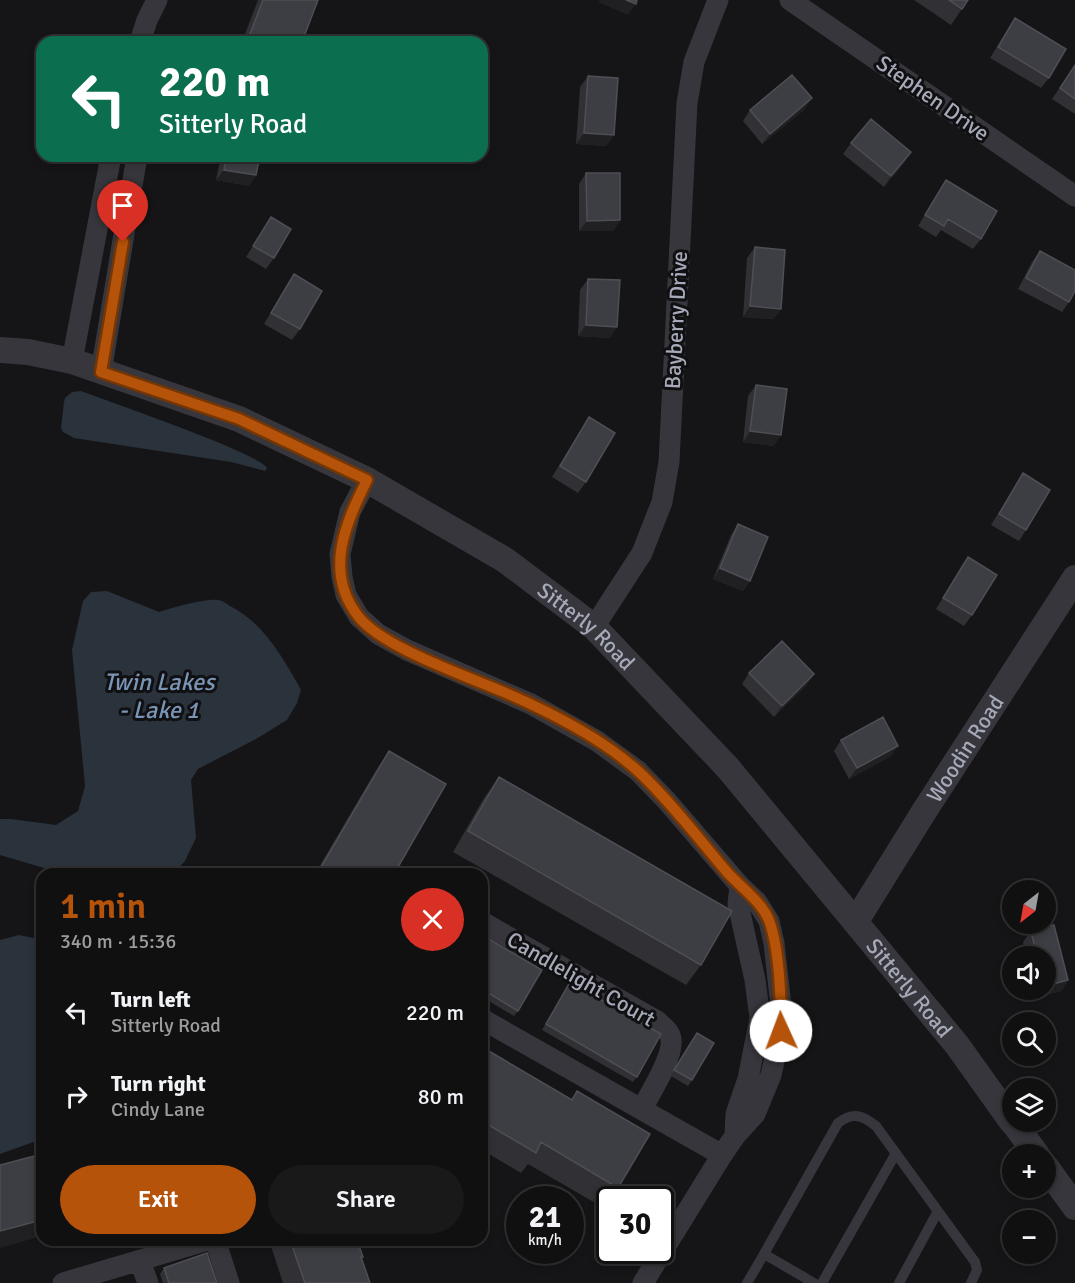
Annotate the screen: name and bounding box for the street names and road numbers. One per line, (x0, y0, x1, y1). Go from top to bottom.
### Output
street label: Stephen Drive (871, 49, 995, 147)
street label: Bayberry Drive (659, 250, 693, 390)
street label: Sitterly Road (532, 576, 641, 675)
street label: Woodin Road (920, 690, 1009, 807)
street label: Candlelight Court (502, 926, 660, 1032)
street label: Sitterly Road (861, 932, 959, 1043)

